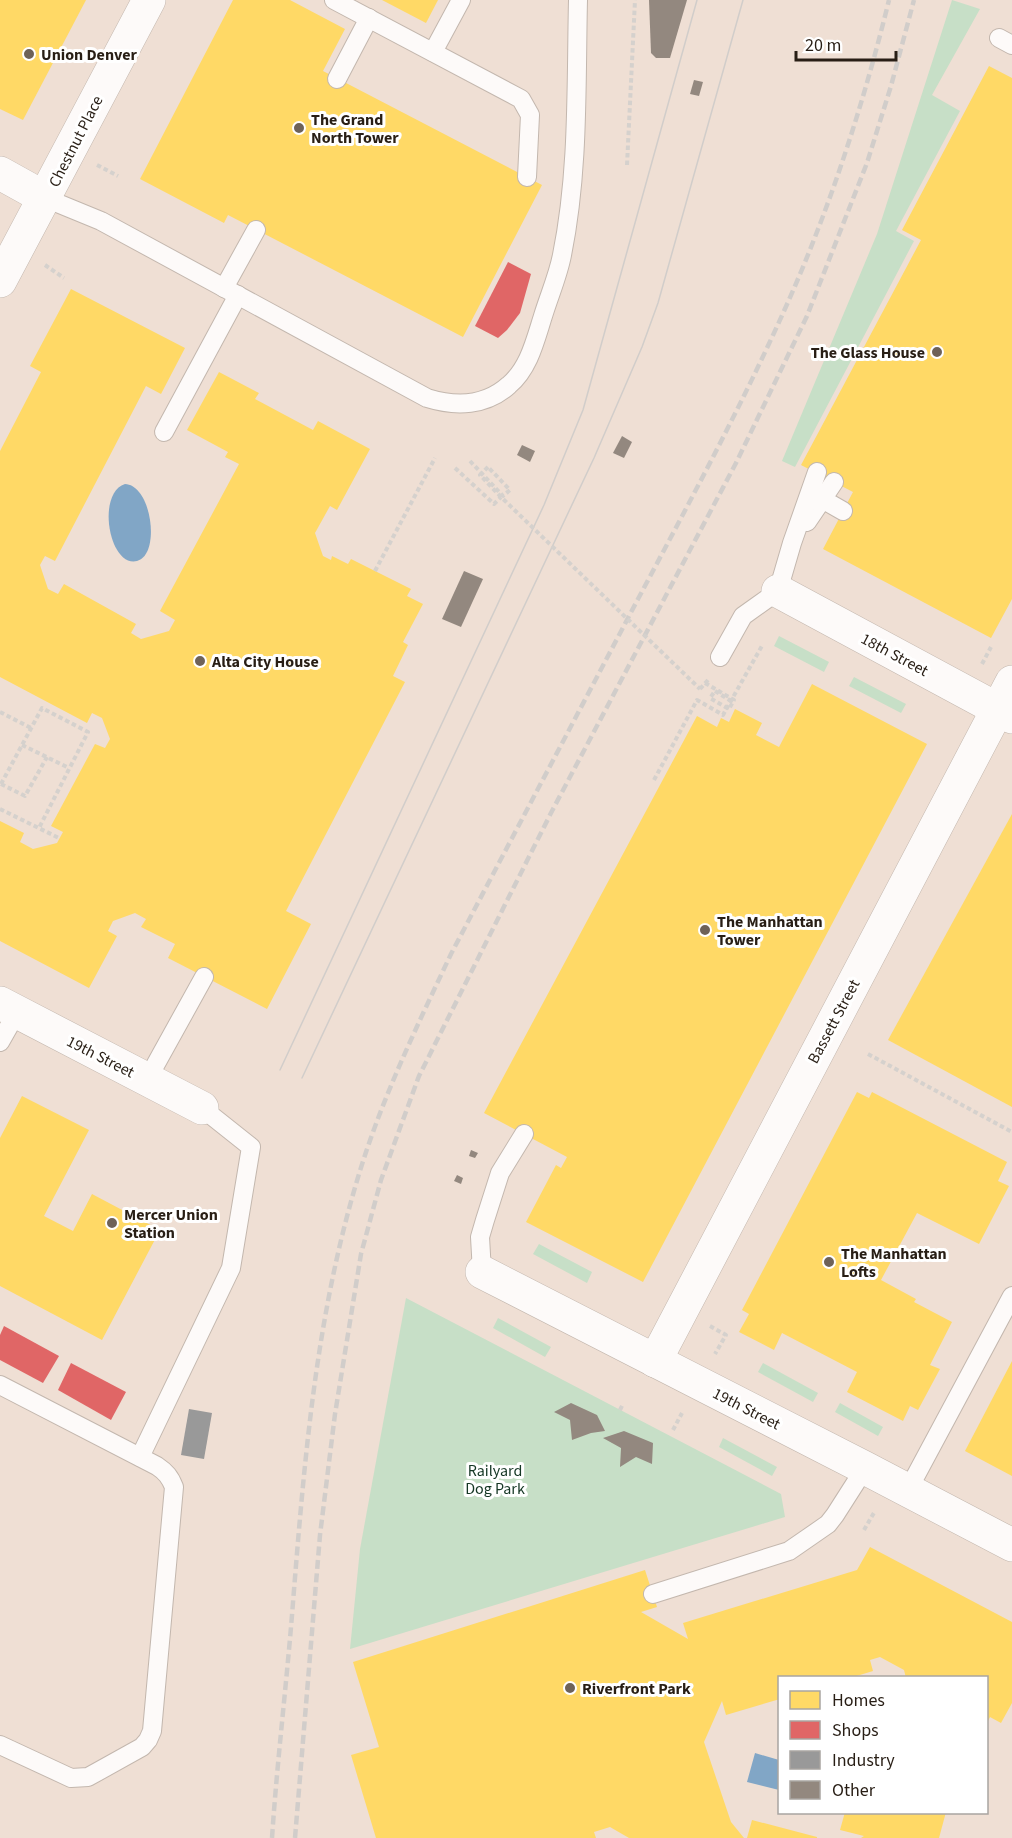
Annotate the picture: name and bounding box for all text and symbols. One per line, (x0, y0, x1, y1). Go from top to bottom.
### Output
scale bar (796, 24, 896, 62)
text: 20 m (805, 33, 841, 58)
place label: Union Denver (41, 44, 138, 66)
marker: Union Denver (22, 47, 36, 61)
street label: Chestnut Place (43, 92, 108, 191)
place label: The Grand North Tower (311, 109, 399, 149)
marker: The Grand North Tower (292, 121, 306, 135)
place label: The Glass House (811, 342, 925, 364)
marker: The Glass House (930, 345, 944, 359)
street label: 18th Street (857, 628, 933, 682)
place label: Alta City House (211, 651, 319, 673)
marker: Alta City House (193, 654, 207, 668)
place label: The Manhattan Tower (717, 911, 823, 951)
marker: The Manhattan Tower (698, 923, 712, 937)
street label: Bassett Street (802, 975, 866, 1067)
street label: 19th Street (63, 1030, 139, 1084)
place label: Mercer Union Station (124, 1204, 218, 1244)
marker: Mercer Union Station (105, 1216, 119, 1230)
place label: The Manhattan Lofts (841, 1243, 947, 1283)
marker: The Manhattan Lofts (822, 1255, 836, 1269)
street label: 19th Street (709, 1382, 785, 1436)
park label: Railyard Dog Park (465, 1460, 525, 1500)
legend (778, 1676, 988, 1814)
place label: Riverfront Park (582, 1678, 691, 1700)
marker: Riverfront Park (563, 1681, 577, 1695)
text: Homes (832, 1688, 885, 1713)
text: Shops (832, 1718, 879, 1743)
text: Industry (832, 1748, 895, 1773)
text: Other (832, 1778, 876, 1803)

